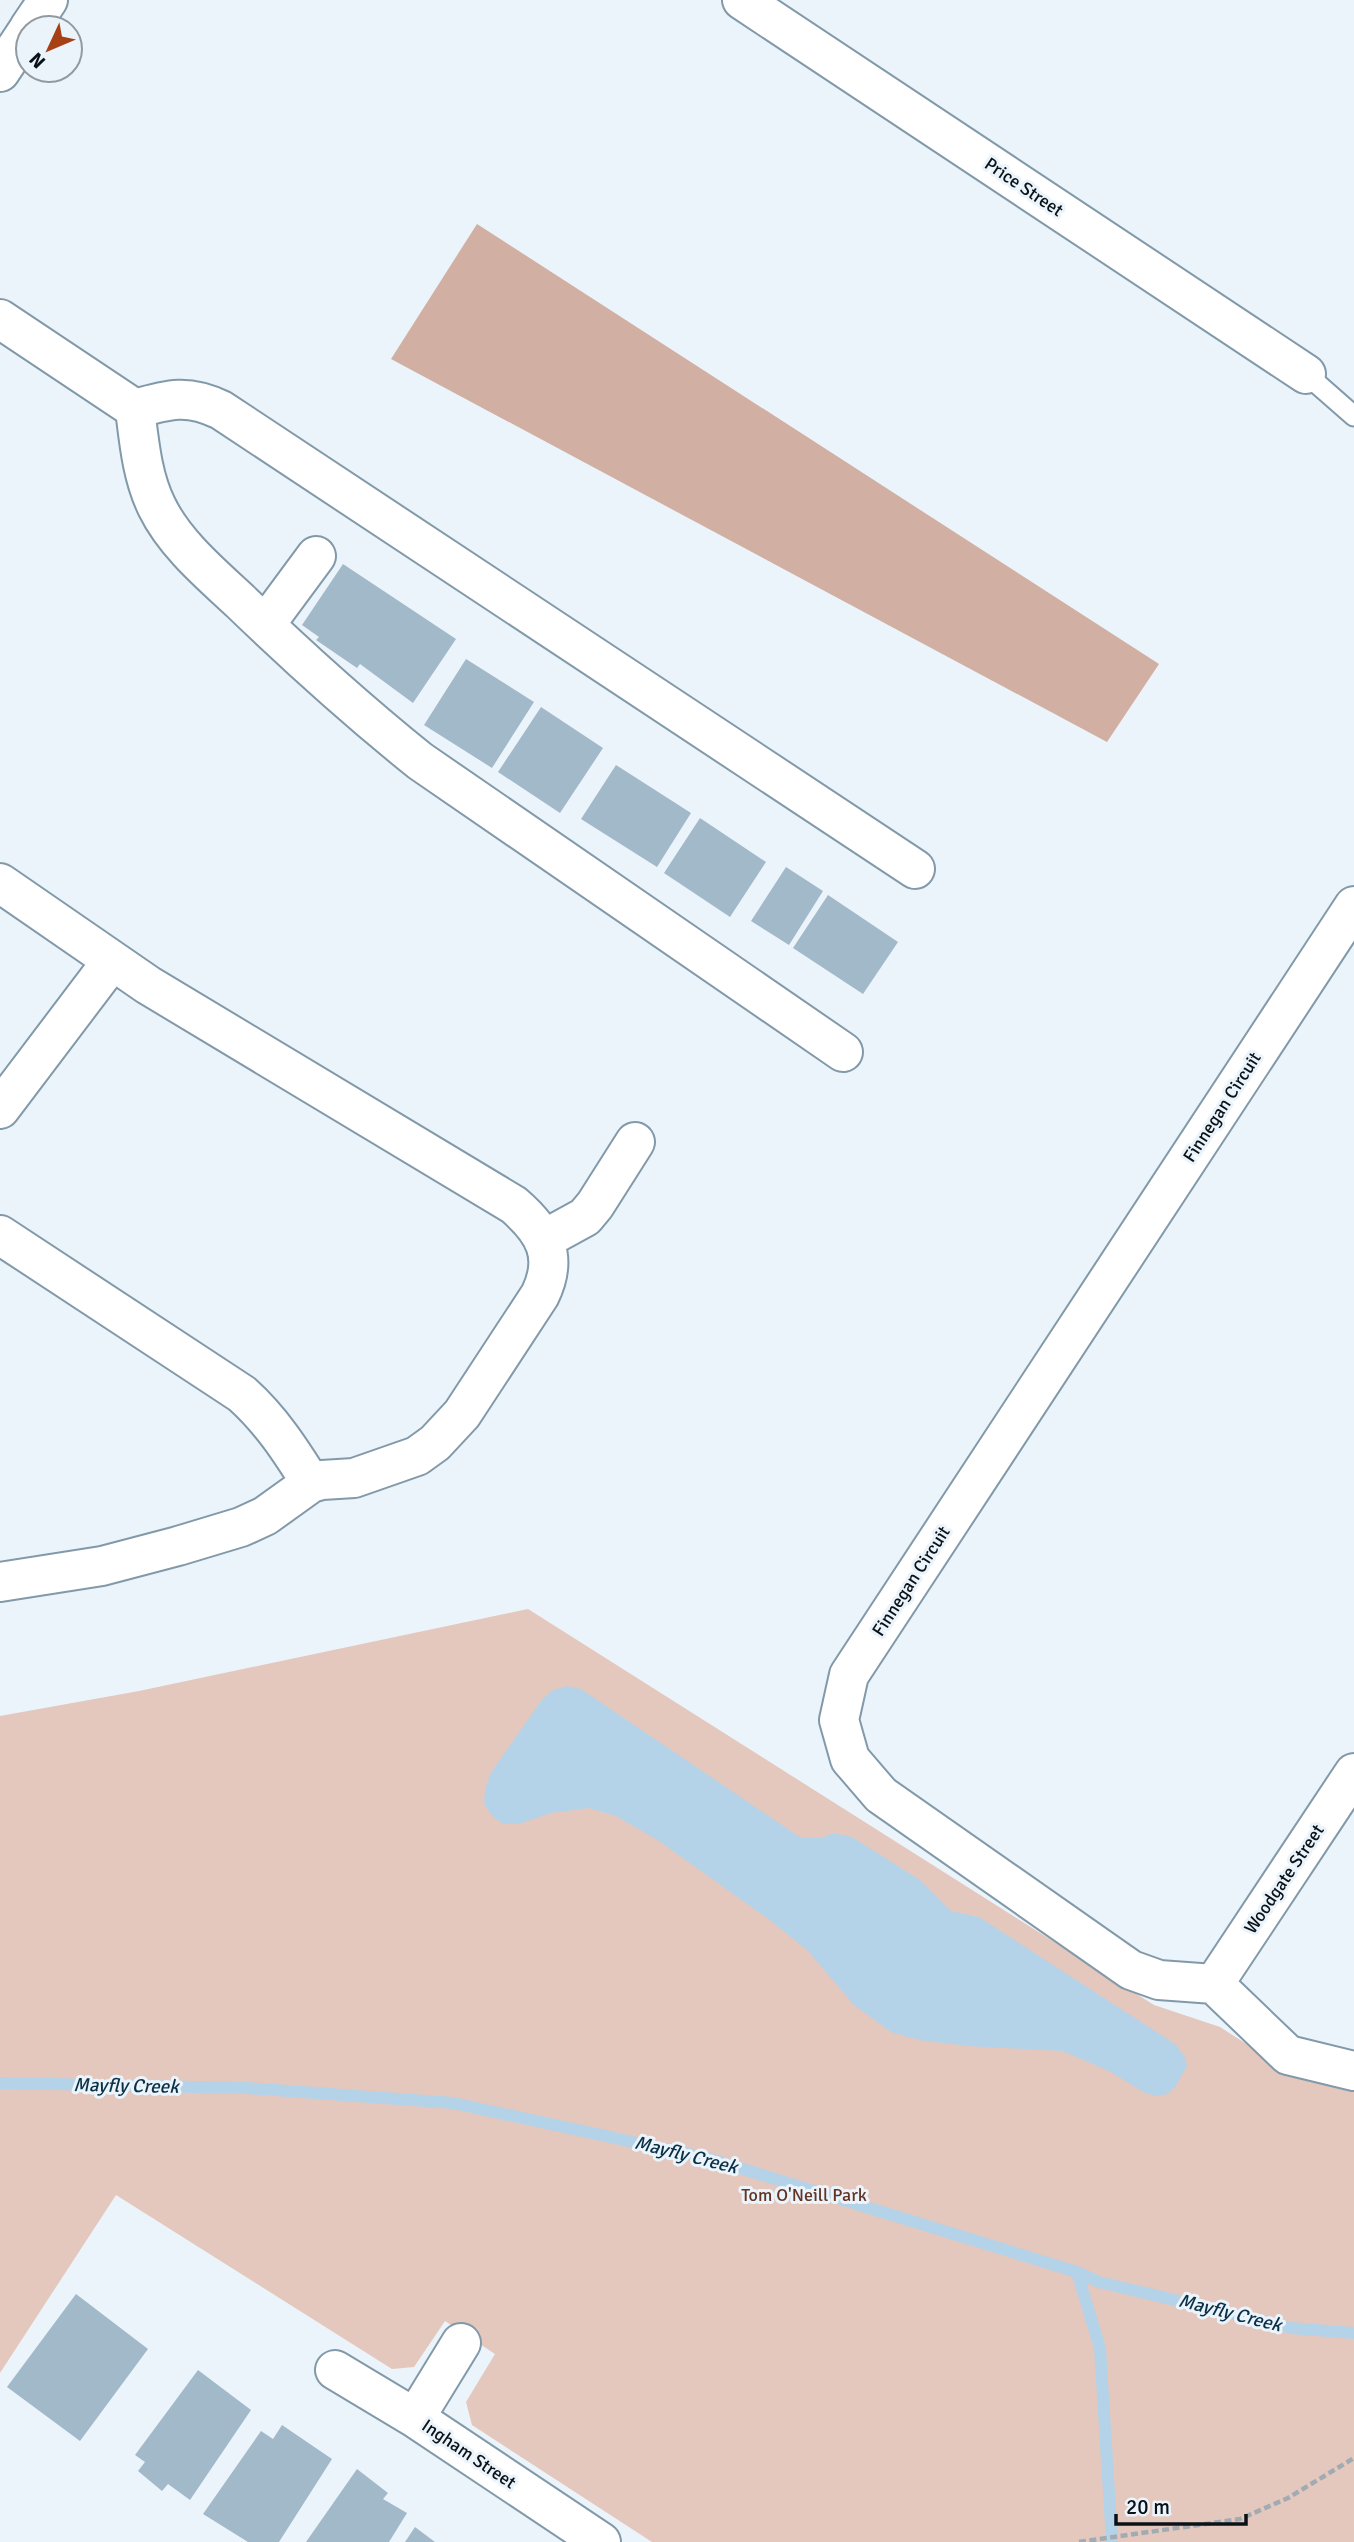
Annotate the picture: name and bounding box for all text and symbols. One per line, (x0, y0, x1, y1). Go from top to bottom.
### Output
north arrow (14, 14, 84, 84)
text: N (24, 47, 51, 73)
street label: Price Street (981, 153, 1067, 221)
street label: Finnegan Circuit (1178, 1048, 1266, 1166)
street label: Finnegan Circuit (867, 1522, 955, 1640)
street label: Woodgate Street (1239, 1820, 1329, 1938)
water label: Mayfly Creek (73, 2073, 180, 2099)
water label: Mayfly Creek (632, 2131, 741, 2180)
park label: Tom O'Neill Park (741, 2184, 867, 2206)
water label: Mayfly Creek (1176, 2289, 1285, 2338)
street label: Ingham Street (418, 2414, 520, 2494)
scale bar (1116, 2482, 1246, 2526)
text: 20 m (1126, 2494, 1170, 2520)

